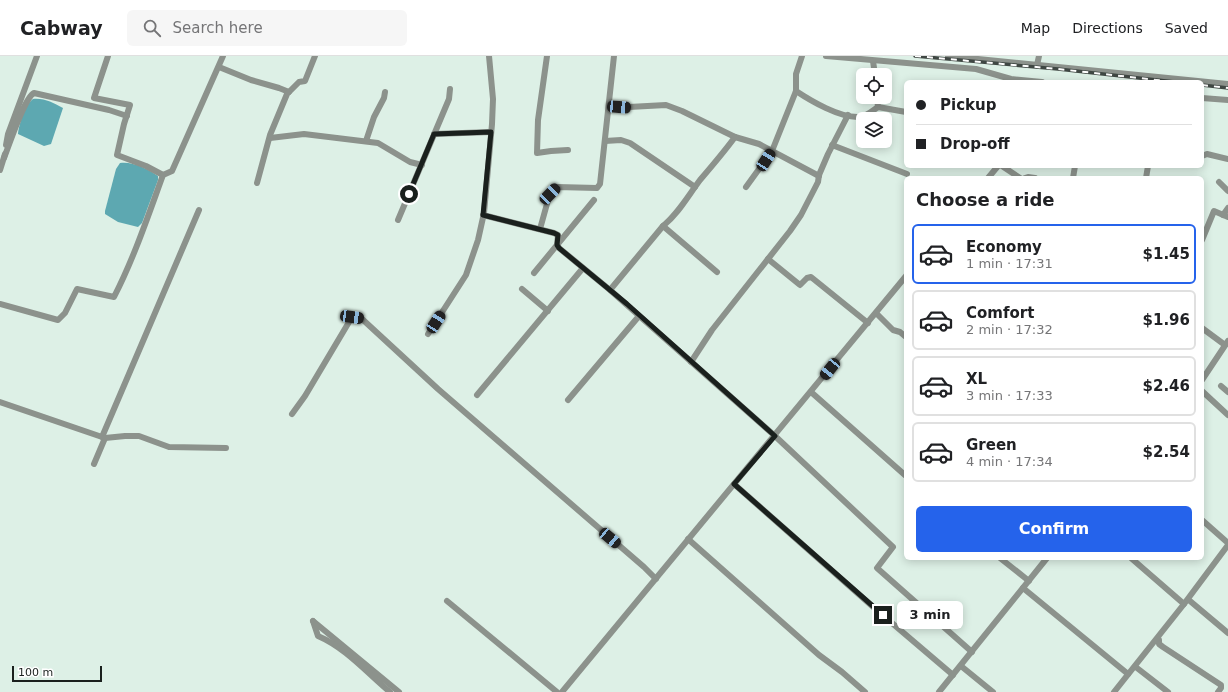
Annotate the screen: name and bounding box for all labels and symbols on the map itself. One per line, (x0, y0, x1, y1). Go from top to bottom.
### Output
car (607, 100, 631, 114)
car (754, 147, 778, 173)
car (537, 181, 563, 207)
route start (400, 185, 418, 203)
car (339, 309, 365, 325)
car (424, 309, 448, 335)
car (818, 356, 842, 382)
car (597, 526, 623, 550)
callout: 3 min (897, 601, 963, 629)
route end (874, 606, 892, 624)
scale bar (12, 664, 102, 683)

